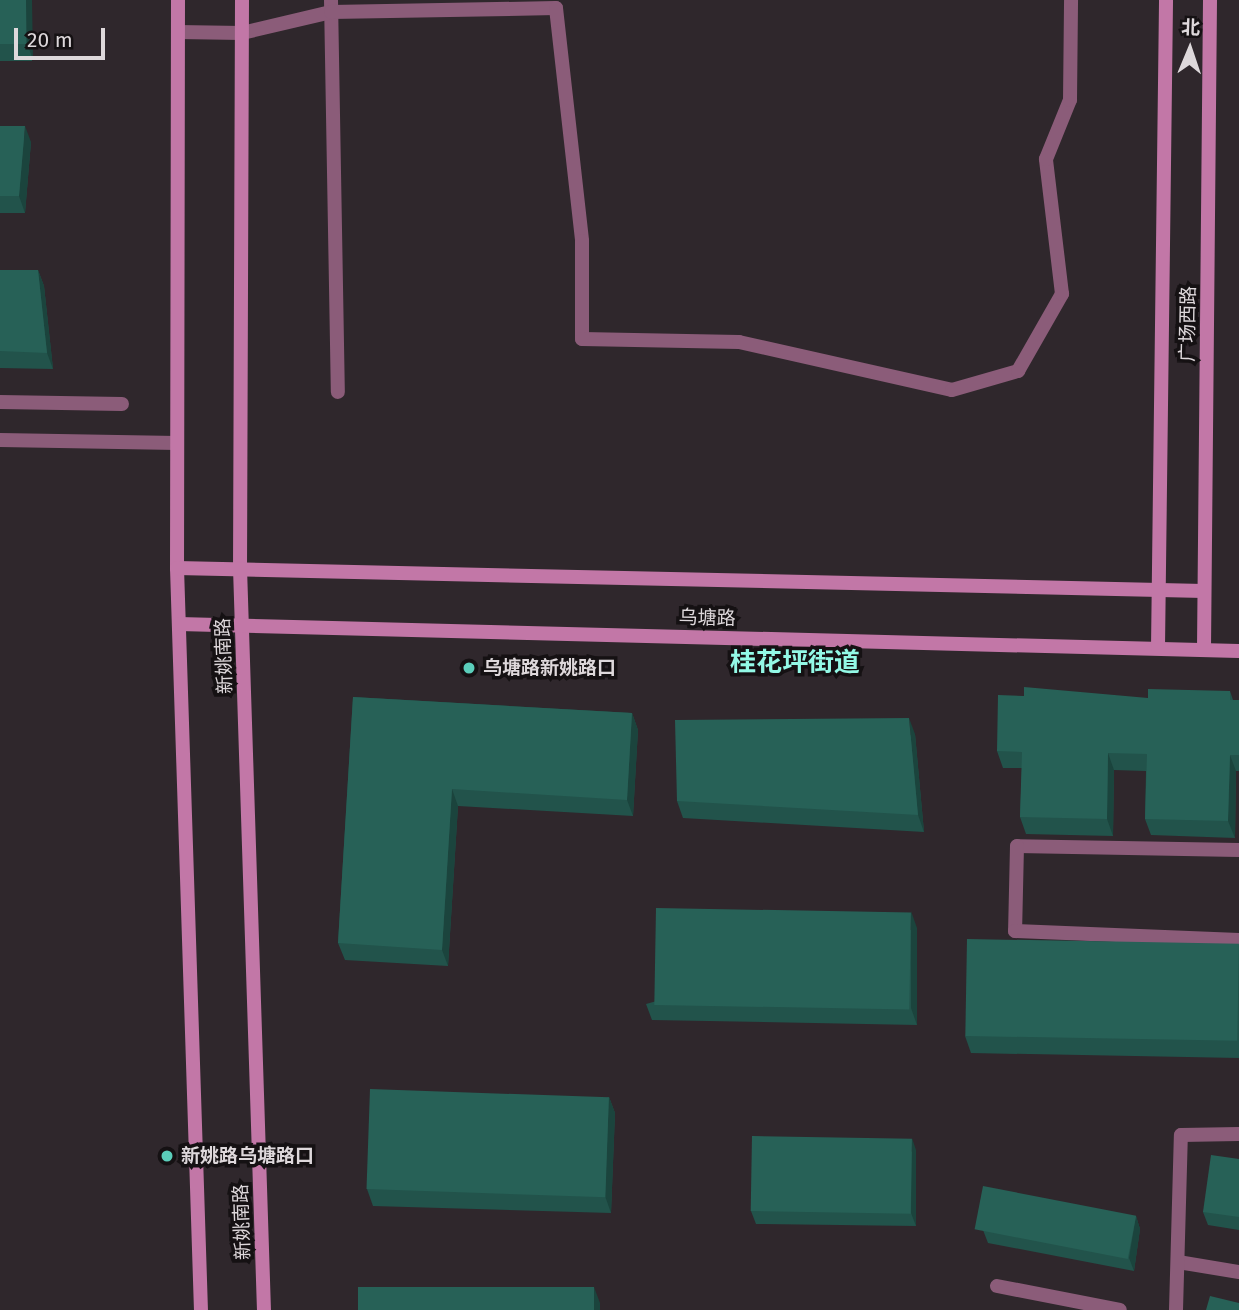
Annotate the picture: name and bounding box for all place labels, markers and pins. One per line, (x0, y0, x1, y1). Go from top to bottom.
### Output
place label: 乌塘路新姚路口 (483, 657, 616, 679)
marker: 乌塘路新姚路口 (461, 660, 477, 676)
place label: 新姚路乌塘路口 (181, 1145, 314, 1167)
marker: 新姚路乌塘路口 (159, 1148, 175, 1164)

